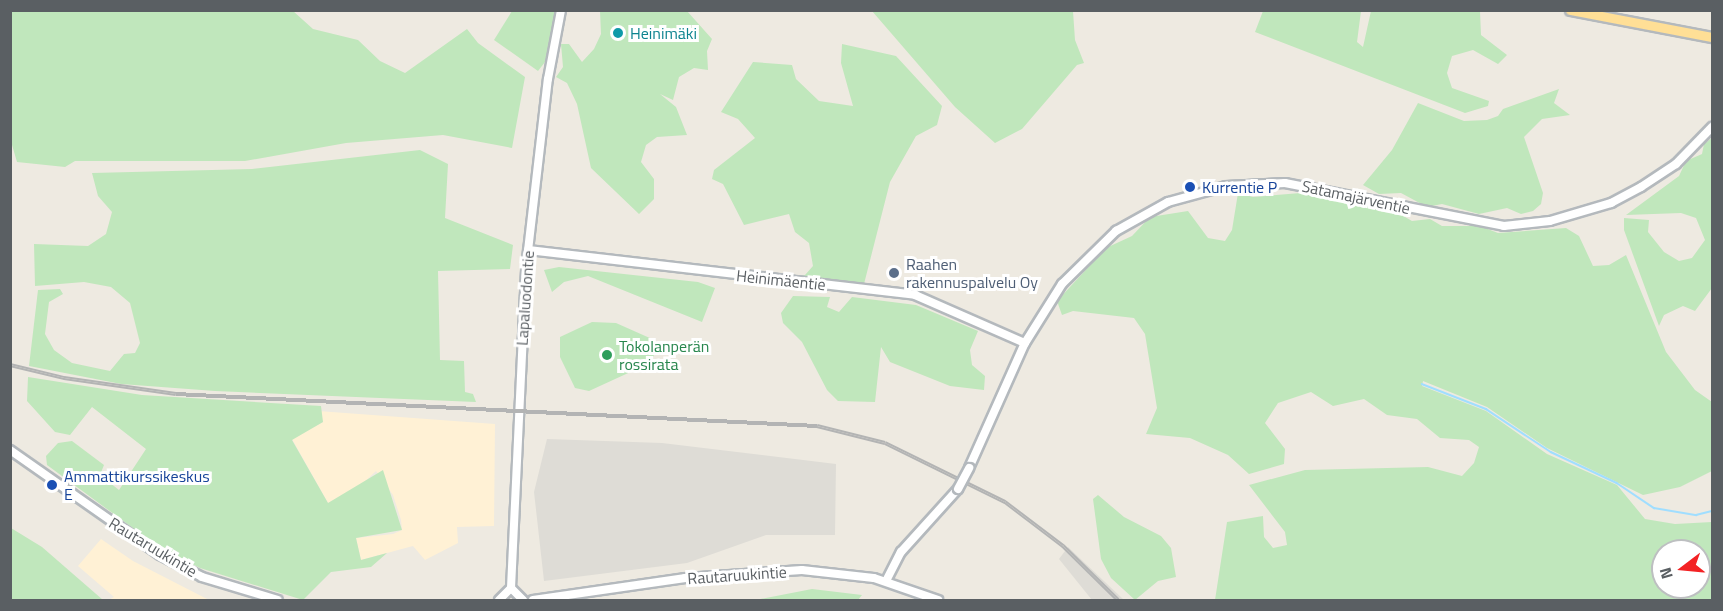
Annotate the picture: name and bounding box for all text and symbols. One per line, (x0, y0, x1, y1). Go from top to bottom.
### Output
place label: Heinimäki (630, 23, 697, 43)
marker: Heinimäki (611, 26, 625, 40)
street label: Satamajärventie (1300, 176, 1412, 218)
place label: Kurrentie P (1202, 177, 1277, 197)
marker: Kurrentie P (1183, 180, 1197, 194)
street label: Lapaluodontie (512, 250, 538, 346)
place label: Raahen rakennuspalvelu Oy (906, 254, 1038, 292)
street label: Heinimäentie (735, 266, 827, 294)
marker: Raahen rakennuspalvelu Oy (887, 266, 901, 280)
place label: Tokolanperän rossirata (619, 336, 709, 374)
marker: Tokolanperän rossirata (600, 348, 614, 362)
place label: Ammattikurssikeskus E (64, 466, 210, 504)
marker: Ammattikurssikeskus E (45, 478, 59, 492)
street label: Rautaruukintie (105, 513, 201, 581)
north arrow (1651, 539, 1711, 599)
street label: Rautaruukintie (687, 562, 787, 588)
text: N (1653, 565, 1679, 582)

